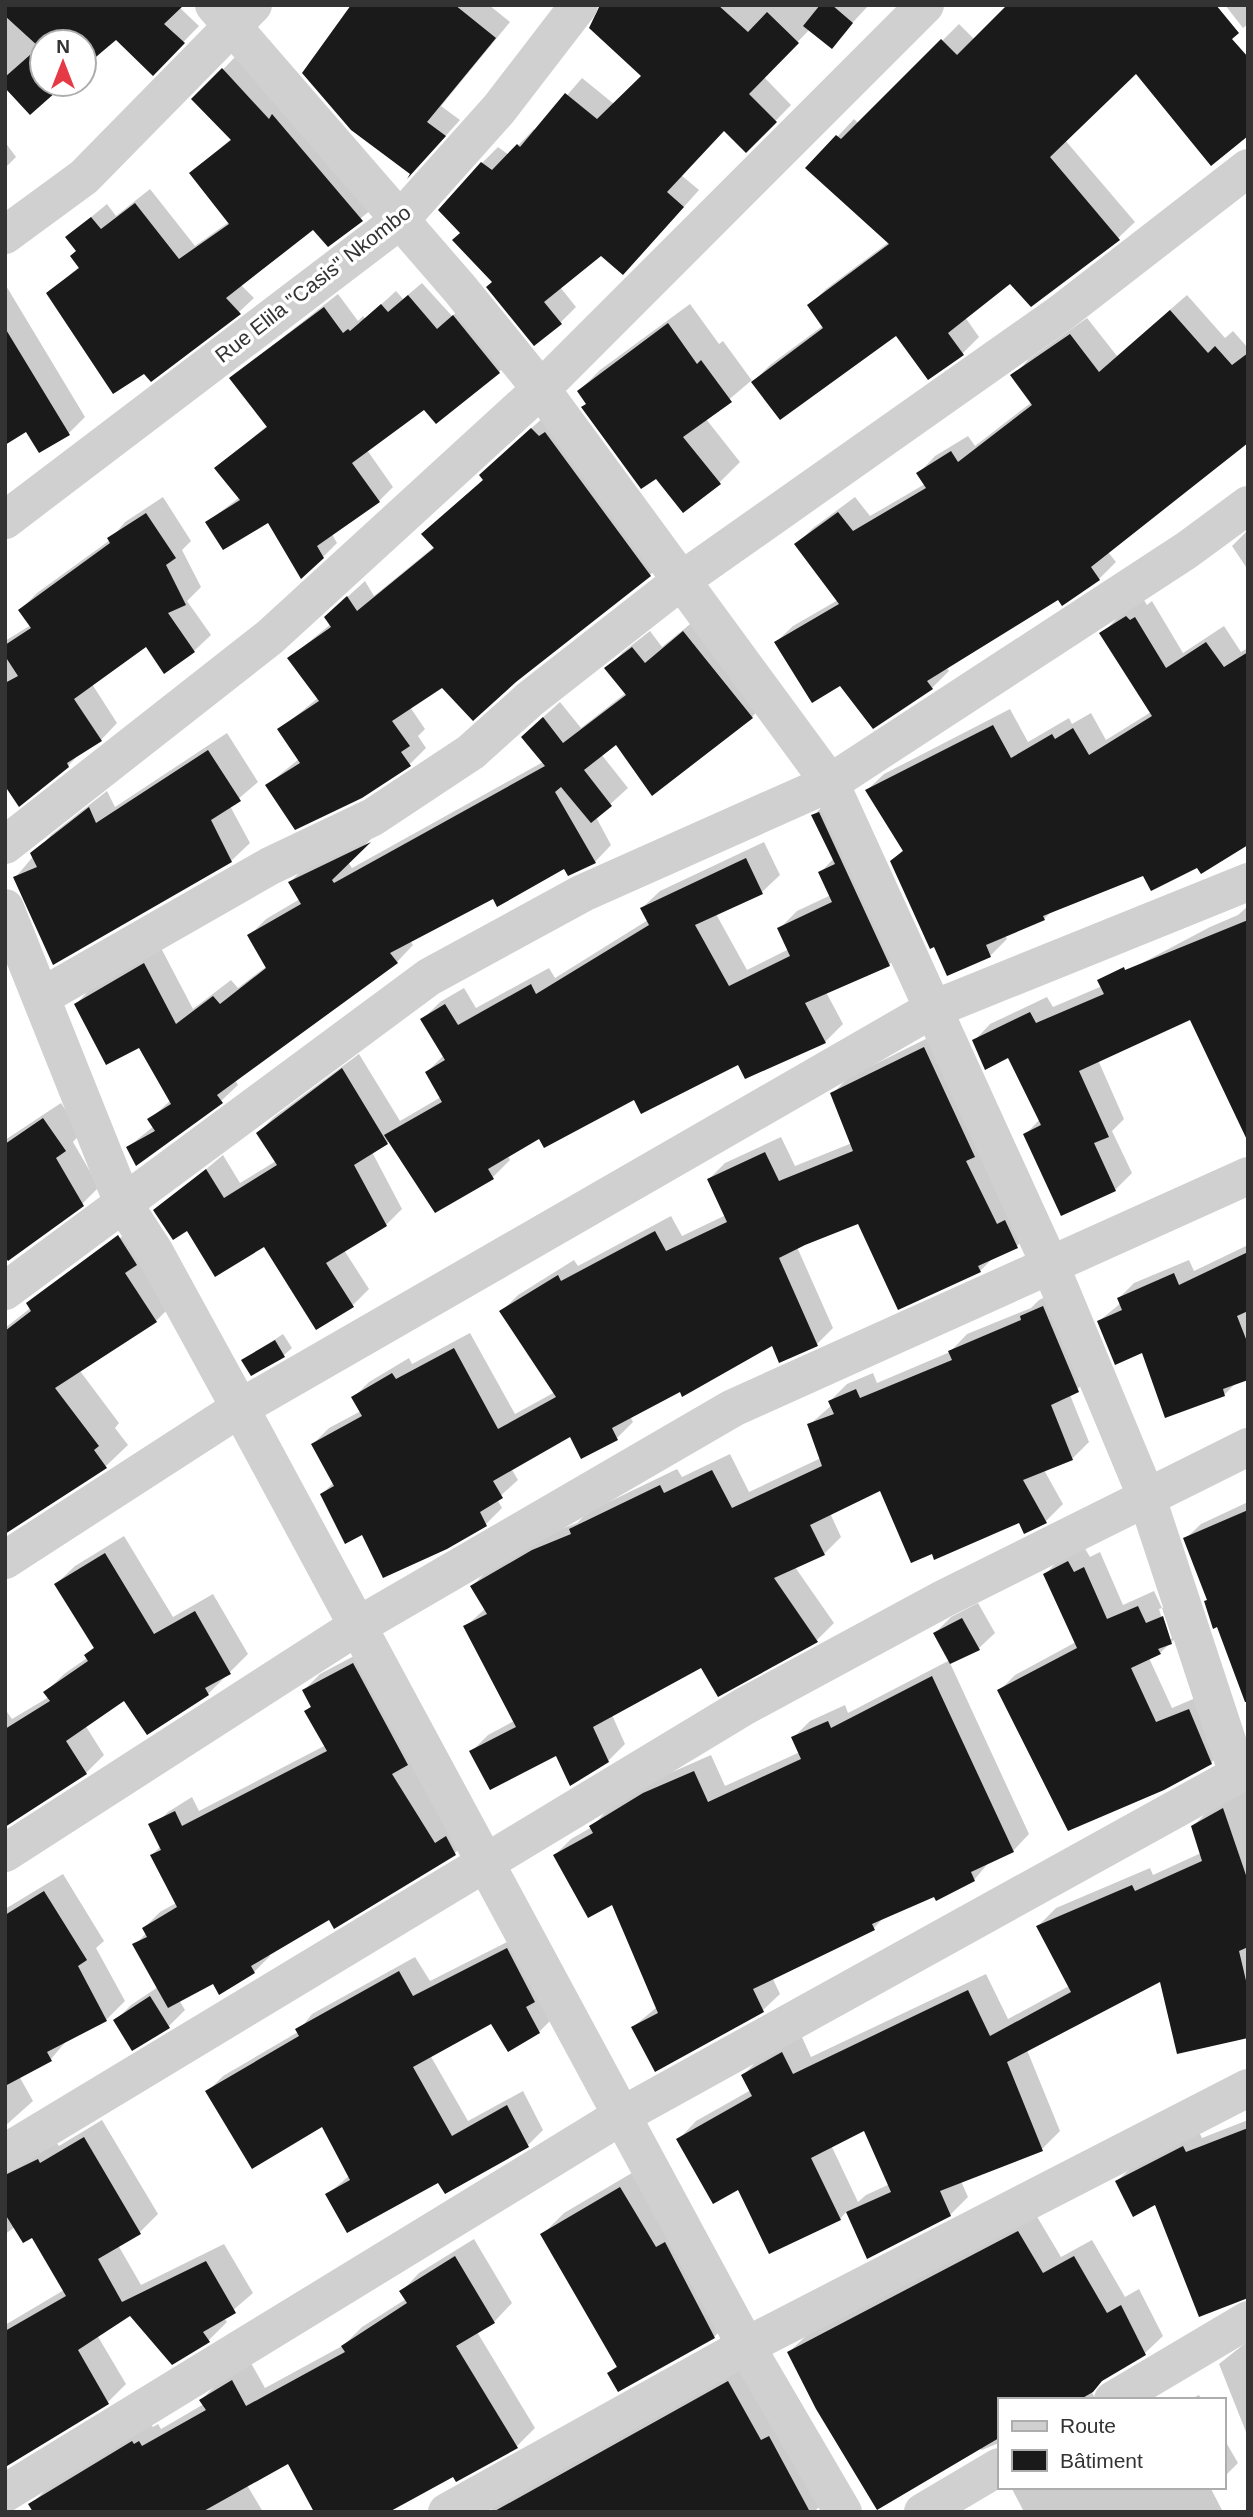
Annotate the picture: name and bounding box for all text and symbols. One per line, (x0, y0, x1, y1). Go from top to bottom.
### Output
north arrow (28, 28, 98, 98)
text: N (56, 36, 70, 57)
street label: Rue Elila "Casis" Nkombo (211, 200, 415, 367)
legend (998, 2398, 1225, 2489)
text: Route (1060, 2414, 1116, 2437)
text: Bâtiment (1060, 2449, 1143, 2472)

